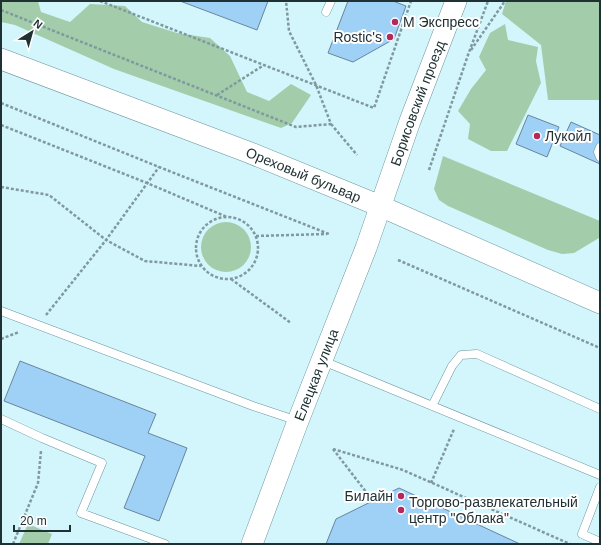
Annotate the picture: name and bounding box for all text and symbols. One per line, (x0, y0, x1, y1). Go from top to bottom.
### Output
north arrow (12, 12, 52, 52)
place label: М Экспресс (403, 14, 479, 30)
text: N (31, 17, 45, 31)
marker: М Экспресс (390, 17, 400, 27)
place label: Rostic's (333, 29, 382, 45)
marker: Rostic's (385, 32, 395, 42)
street label: Борисовский проезд (387, 38, 448, 168)
place label: Лукойл (545, 128, 591, 144)
marker: Лукойл (532, 131, 542, 141)
street label: Ореховый бульвар (244, 144, 364, 205)
street label: Елецкая улица (291, 326, 342, 423)
place label: Билайн (344, 488, 393, 504)
marker: Билайн (396, 491, 406, 501)
place label: Торгово-развлекательный центр "Облака" (409, 494, 578, 526)
marker: Торгово-развлекательный центр "Облака" (396, 505, 406, 515)
scale bar (14, 507, 70, 533)
text: 20 m (20, 514, 47, 528)

